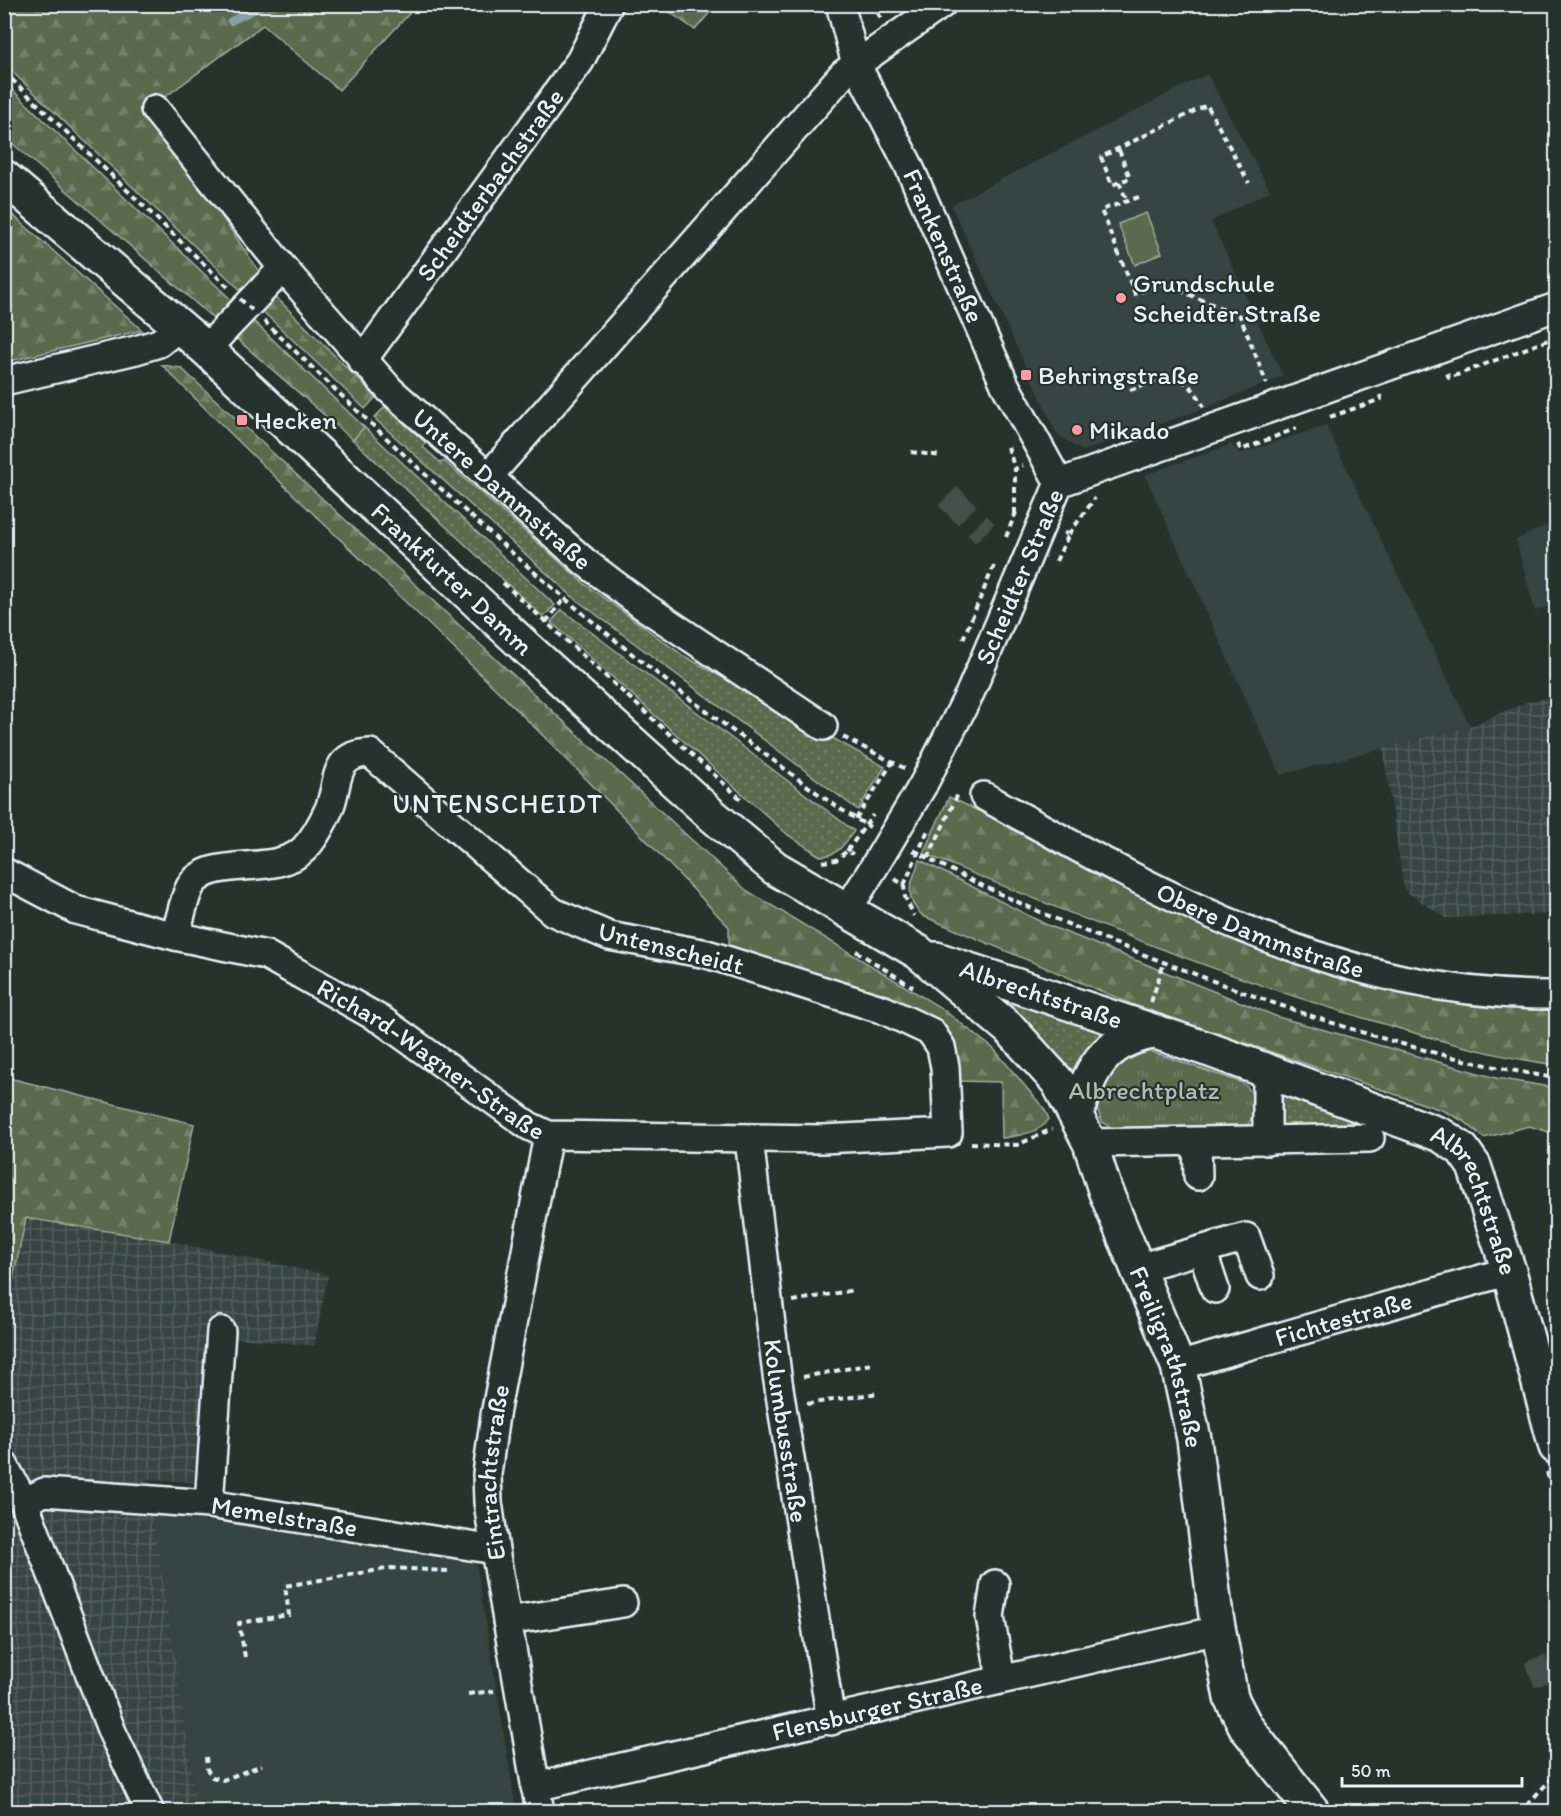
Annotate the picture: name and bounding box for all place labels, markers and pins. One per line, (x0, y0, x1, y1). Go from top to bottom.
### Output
place label: Grundschule Scheidter Straße (1133, 267, 1321, 329)
marker: Grundschule Scheidter Straße (1114, 291, 1128, 305)
place label: Behringstraße (1038, 359, 1199, 391)
marker: Behringstraße (1019, 368, 1033, 382)
place label: Hecken (254, 404, 337, 436)
marker: Hecken (235, 413, 249, 427)
place label: Mikado (1089, 414, 1169, 446)
marker: Mikado (1070, 423, 1084, 437)

